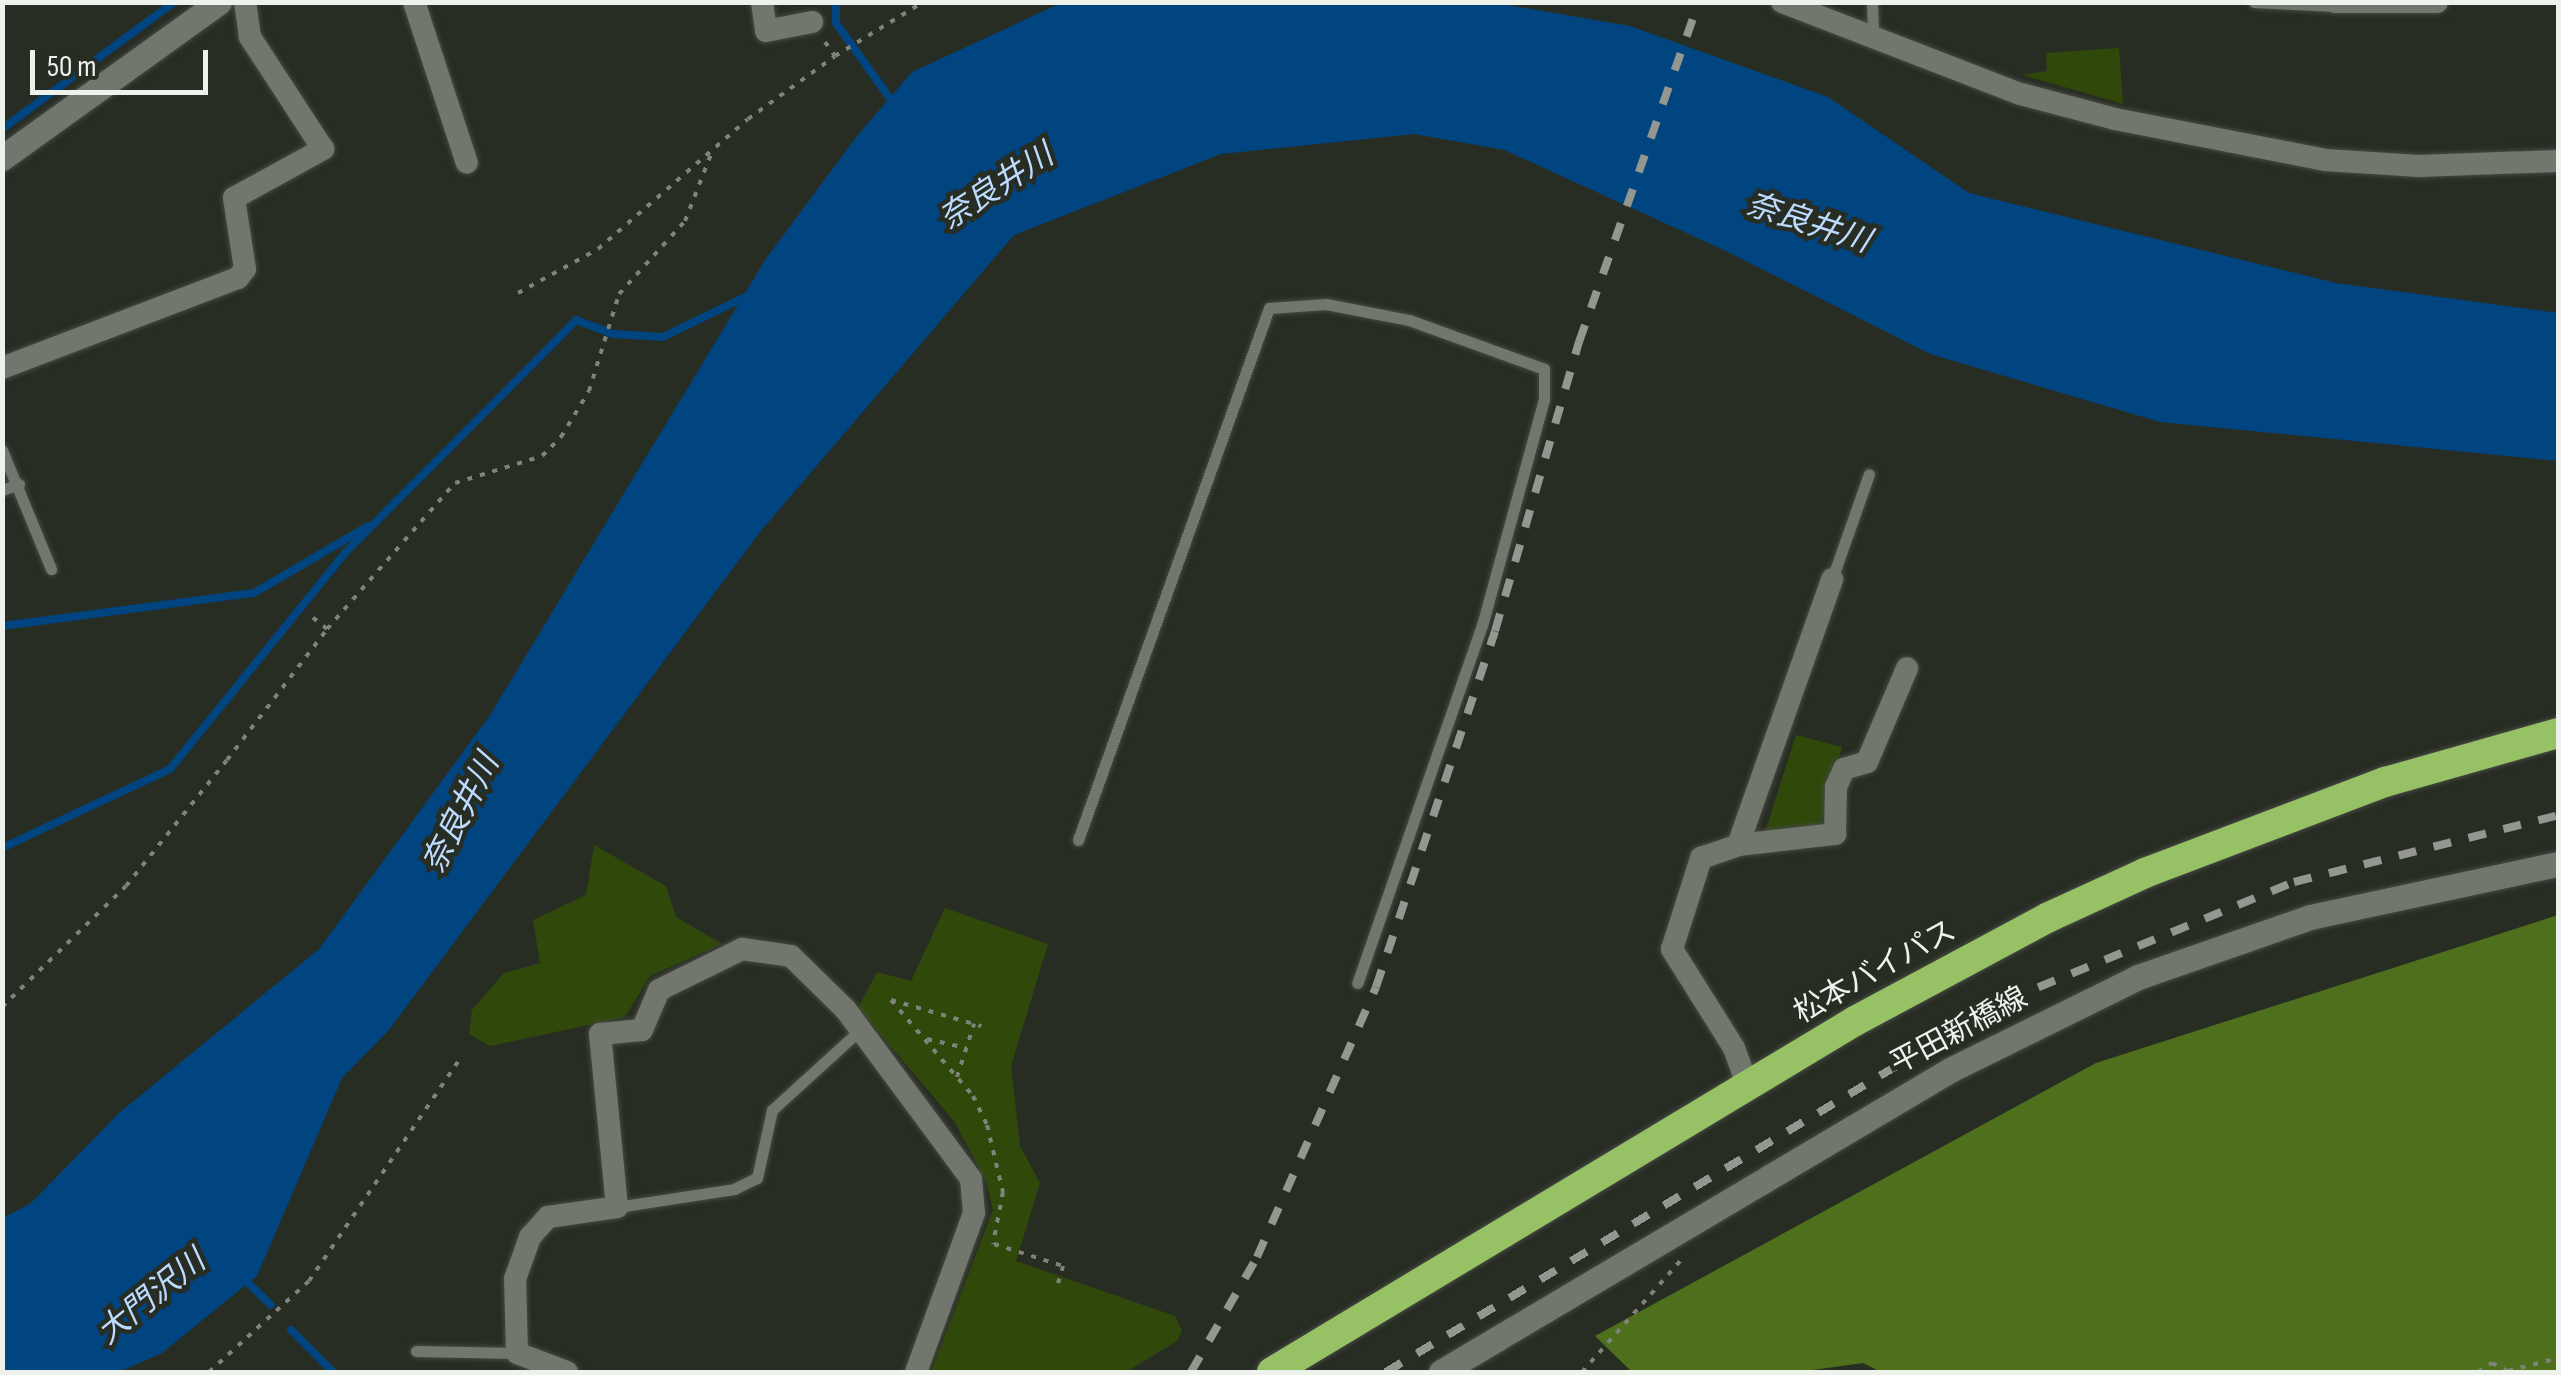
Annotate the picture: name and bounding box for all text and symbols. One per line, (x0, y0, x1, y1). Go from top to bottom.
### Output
scale bar (35, 30, 212, 92)
text: 50 m (47, 49, 96, 85)
water label: 奈良井川 (933, 137, 1061, 239)
water label: 奈良井川 (1741, 186, 1875, 262)
water label: 奈良井川 (416, 748, 508, 880)
street label: 松本バイパス (1788, 913, 1962, 1031)
street label: 平田新橋線 (1884, 980, 2034, 1082)
water label: 大門沢川 (90, 1243, 214, 1353)

